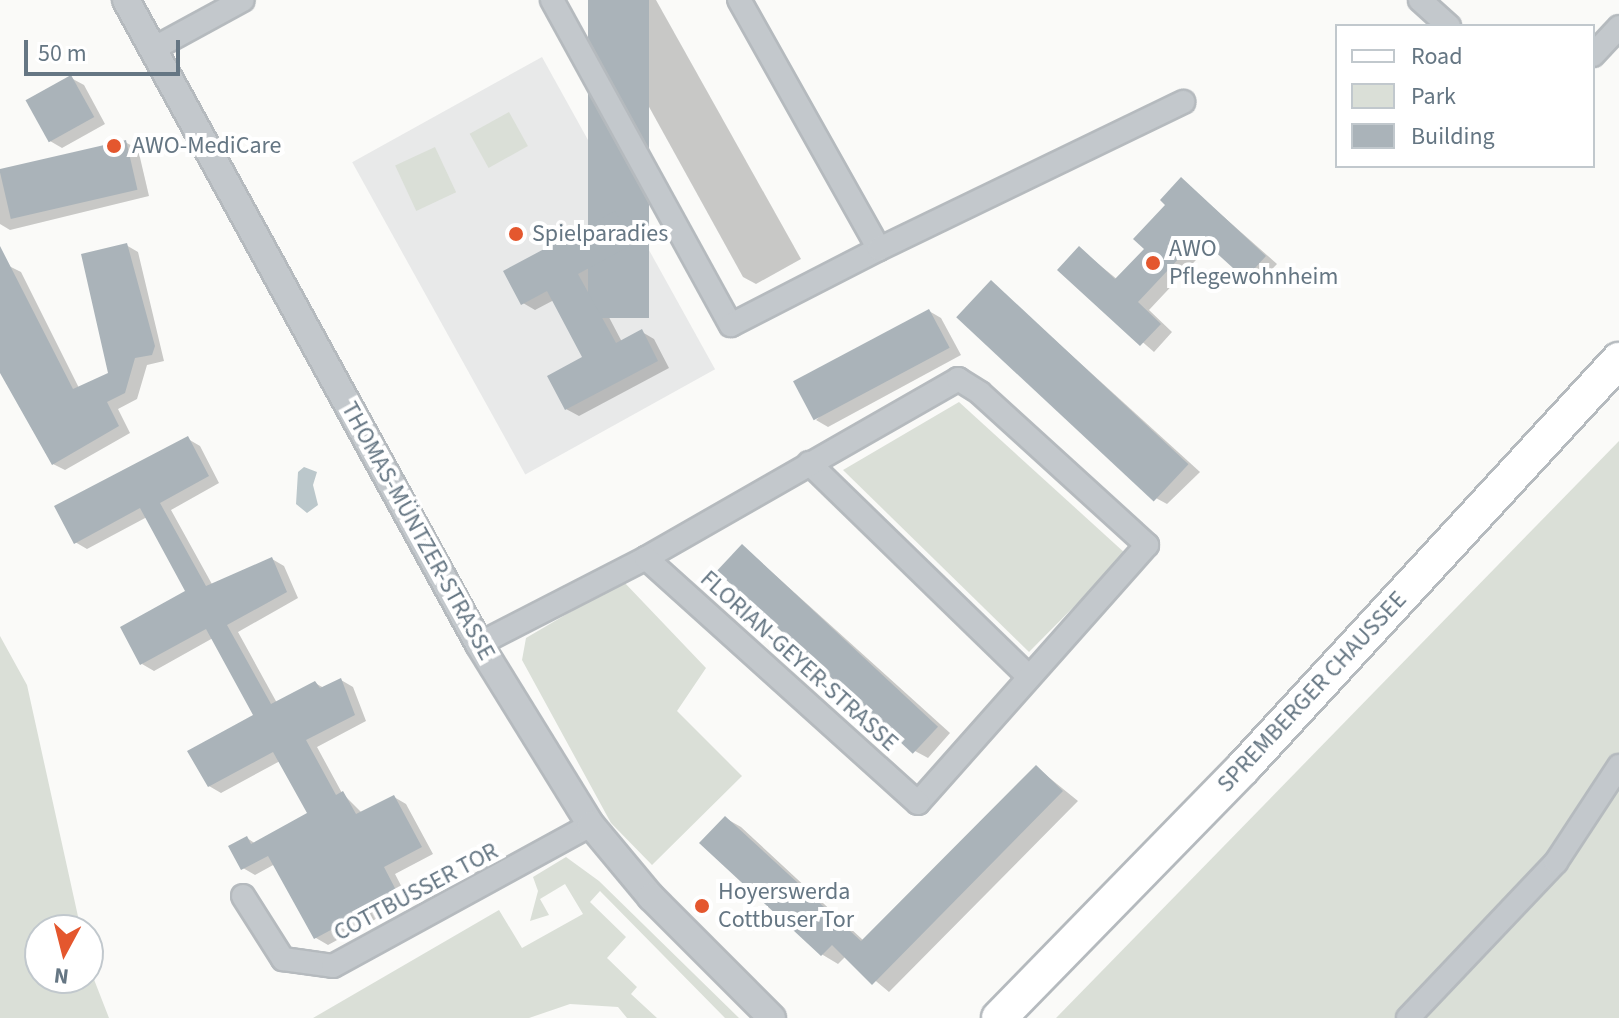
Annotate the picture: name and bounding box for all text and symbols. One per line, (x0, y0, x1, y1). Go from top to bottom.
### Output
scale bar (28, 24, 184, 74)
legend (1335, 24, 1595, 168)
text: 50 m (38, 36, 87, 71)
text: Road (1411, 39, 1463, 74)
text: Park (1411, 79, 1456, 114)
text: Building (1411, 119, 1495, 154)
place label: AWO-MediCare (132, 132, 282, 160)
marker: AWO-MediCare (103, 135, 125, 157)
place label: Spielparadies (532, 220, 668, 248)
marker: Spielparadies (507, 225, 525, 243)
place label: AWO Pflegewohnheim (1169, 235, 1338, 291)
marker: AWO Pflegewohnheim (1144, 254, 1162, 272)
street label: THOMAS-MÜNTZER-STRASSE (335, 397, 501, 665)
street label: FLORIAN-GEYER-STRASSE (694, 565, 904, 757)
street label: SPREMBERGER CHAUSSEE (1211, 586, 1413, 798)
street label: COTTBUSSER TOR (329, 837, 503, 947)
place label: Hoyerswerda Cottbuser Tor (718, 878, 854, 934)
marker: Hoyerswerda Cottbuser Tor (693, 897, 711, 915)
north arrow (24, 914, 104, 994)
text: N (52, 959, 71, 993)

